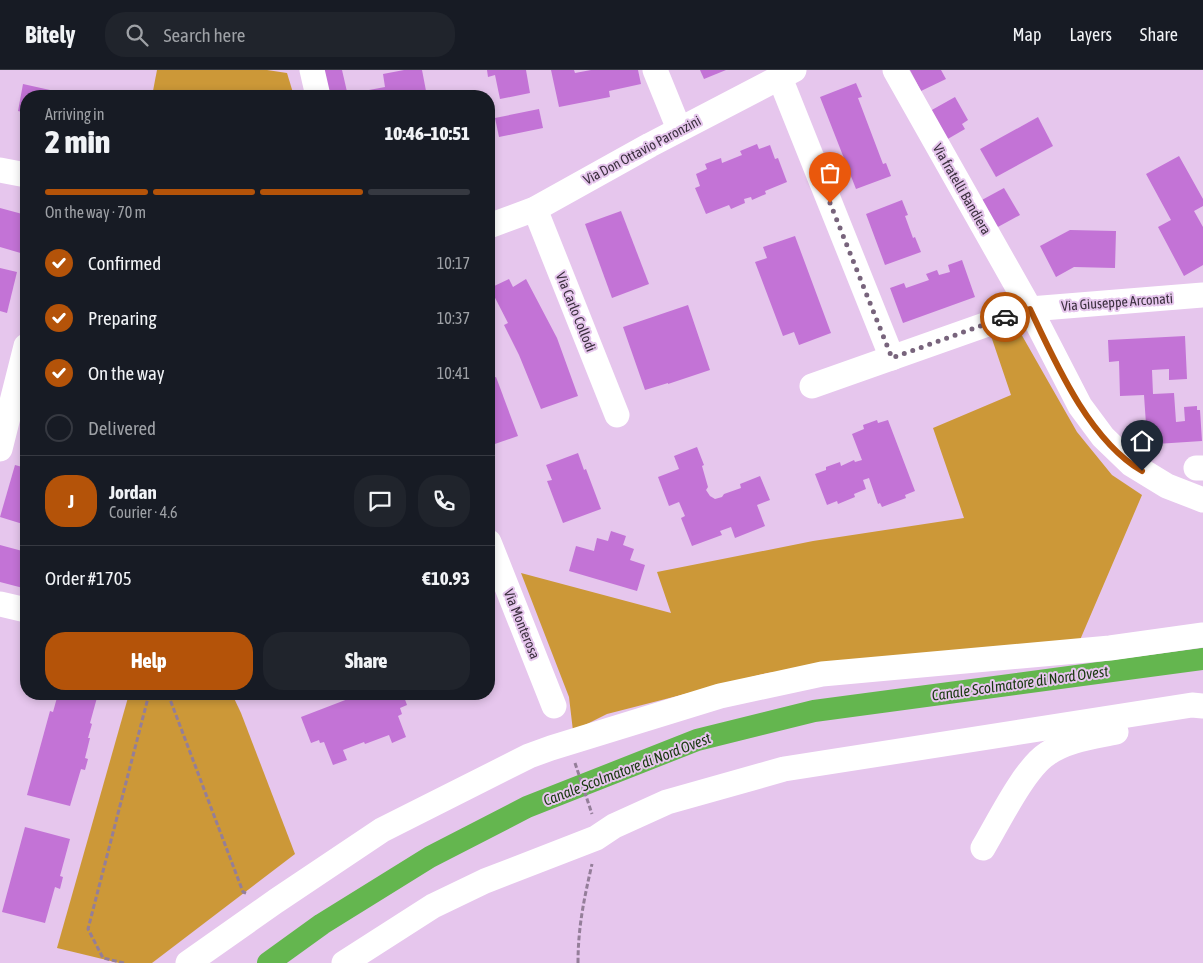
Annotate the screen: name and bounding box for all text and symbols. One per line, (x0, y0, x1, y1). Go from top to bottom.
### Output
search box (105, 12, 455, 57)
text: Bitely (25, 21, 75, 48)
icon: search (123, 21, 151, 49)
text: Search here (163, 24, 245, 46)
text: Map (1012, 24, 1041, 45)
text: Layers (1069, 24, 1112, 45)
text: Share (1140, 24, 1178, 45)
text: Arriving in (45, 105, 105, 123)
street label: Via Don Ottavio Paronzini (581, 112, 703, 188)
text: 10:46–10:51 (384, 122, 470, 144)
text: 2 min (45, 123, 110, 160)
street label: Via fratelli Bandiera (930, 141, 994, 237)
pin (809, 152, 851, 203)
icon: bag (816, 159, 844, 187)
text: On the way · 70 m (45, 203, 146, 221)
icon: check (45, 249, 73, 277)
text: Confirmed (88, 252, 161, 274)
text: 10:17 (437, 254, 470, 272)
street label: Via Carlo Collodi (553, 270, 599, 354)
street label: Via Giuseppe Arconati (1061, 290, 1173, 314)
courier (980, 292, 1030, 342)
icon: car (991, 303, 1019, 331)
icon: check (45, 304, 73, 332)
text: Preparing (88, 307, 157, 329)
text: 10:37 (437, 309, 470, 327)
icon: check (45, 359, 73, 387)
text: On the way (88, 362, 165, 384)
text: 10:41 (437, 364, 470, 382)
text: Delivered (88, 417, 156, 439)
pin (1121, 420, 1163, 471)
icon: home (1128, 427, 1156, 455)
button: chat (354, 475, 406, 527)
button: phone (418, 475, 470, 527)
text: Jordan (109, 481, 157, 503)
text: J (68, 490, 74, 512)
text: Courier · 4.6 (109, 503, 178, 521)
text: Order #1705 (45, 567, 132, 589)
text: €10.93 (422, 567, 470, 589)
street label: Via Monterosa (501, 587, 543, 661)
button: Help (45, 632, 253, 690)
button: Share (263, 632, 470, 690)
water label: Canale Scolmatore di Nord Ovest (931, 662, 1110, 704)
water label: Canale Scolmatore di Nord Ovest (541, 729, 714, 809)

